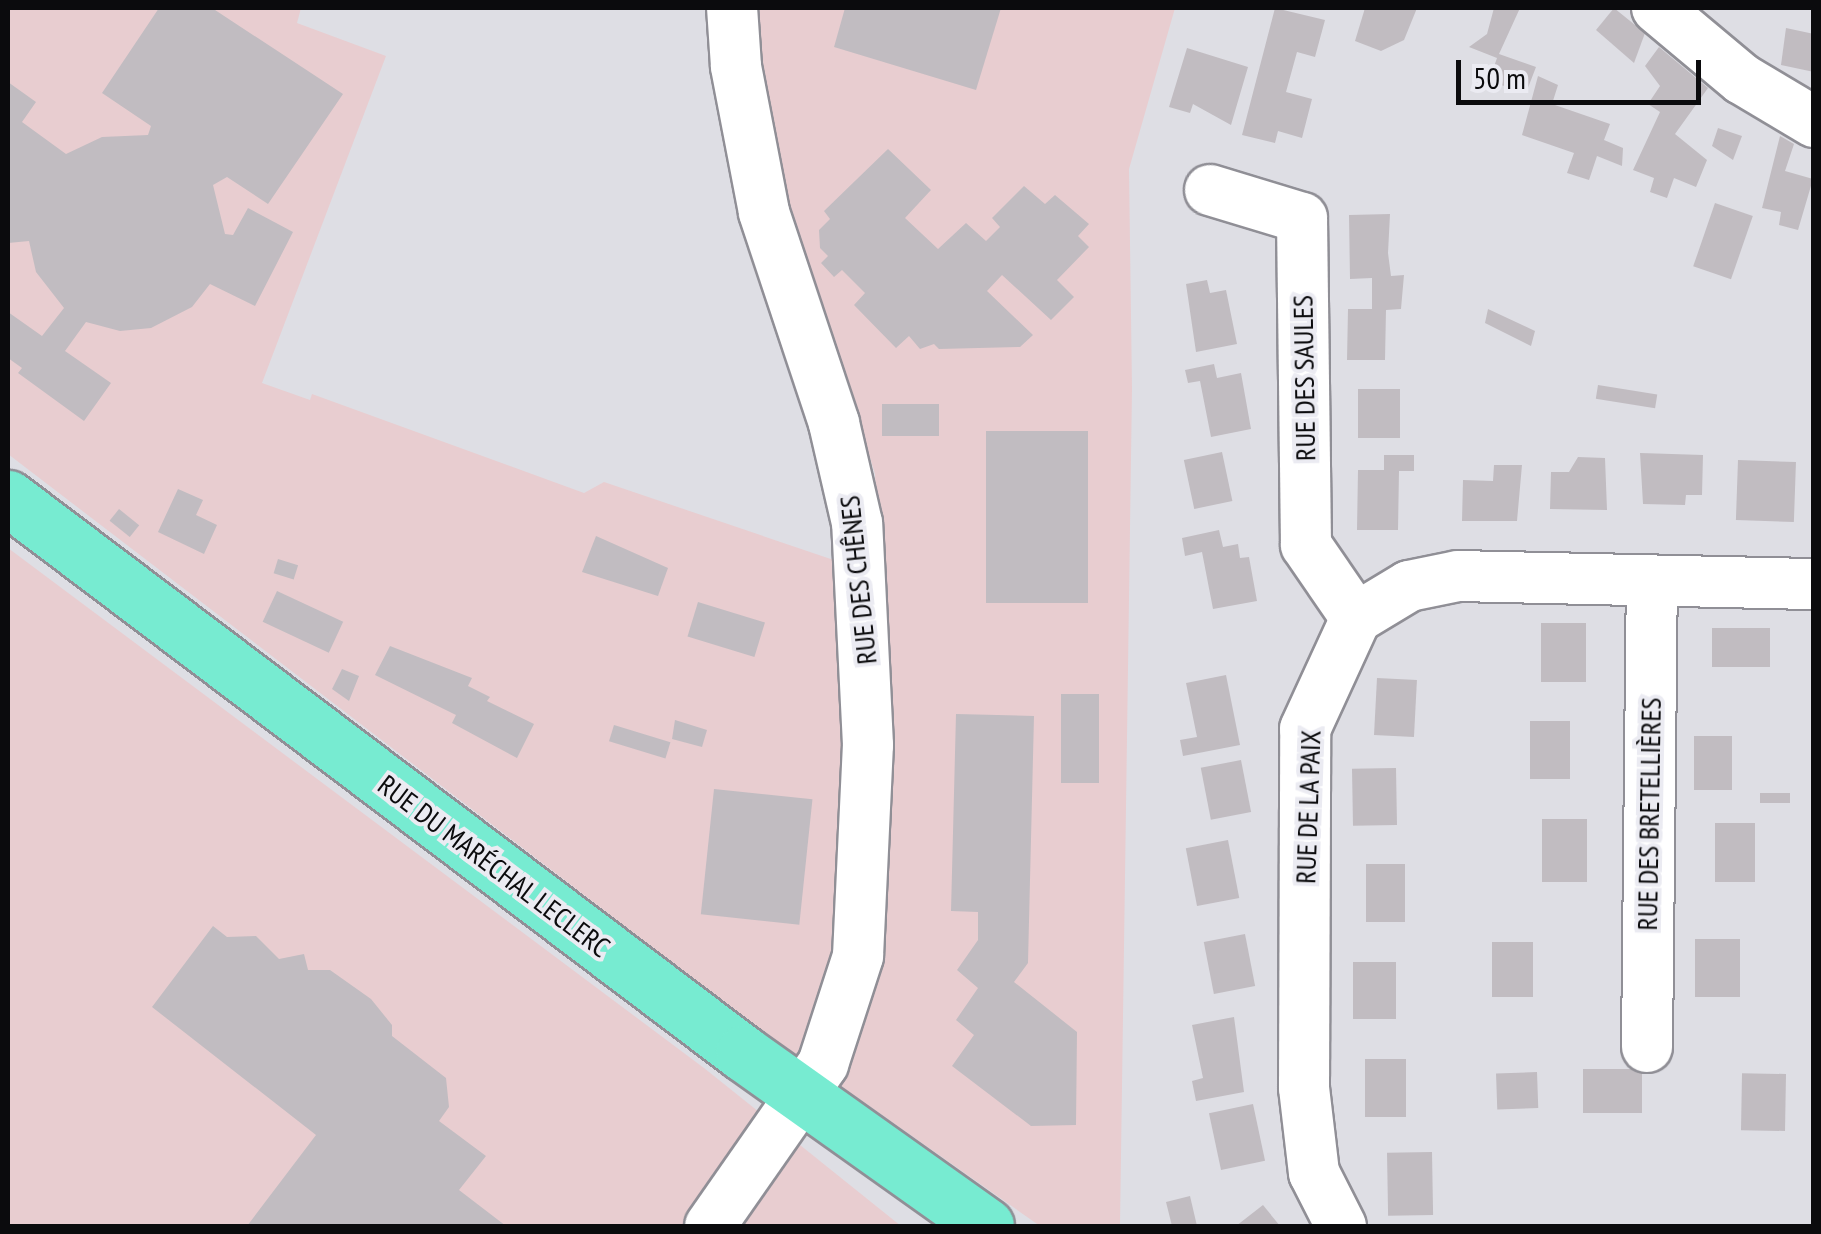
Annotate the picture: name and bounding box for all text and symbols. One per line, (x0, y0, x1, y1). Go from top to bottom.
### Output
scale bar (1461, 40, 1706, 102)
text: 50 m (1473, 58, 1526, 97)
street label: RUE DES SAULES (1286, 295, 1322, 461)
street label: RUE DES CHÊNES (832, 494, 884, 666)
street label: RUE DES BRETELLIÈRES (1630, 697, 1668, 931)
street label: RUE DE LA PAIX (1289, 729, 1327, 885)
street label: RUE DU MARÉCHAL LECLERC (371, 768, 617, 964)

